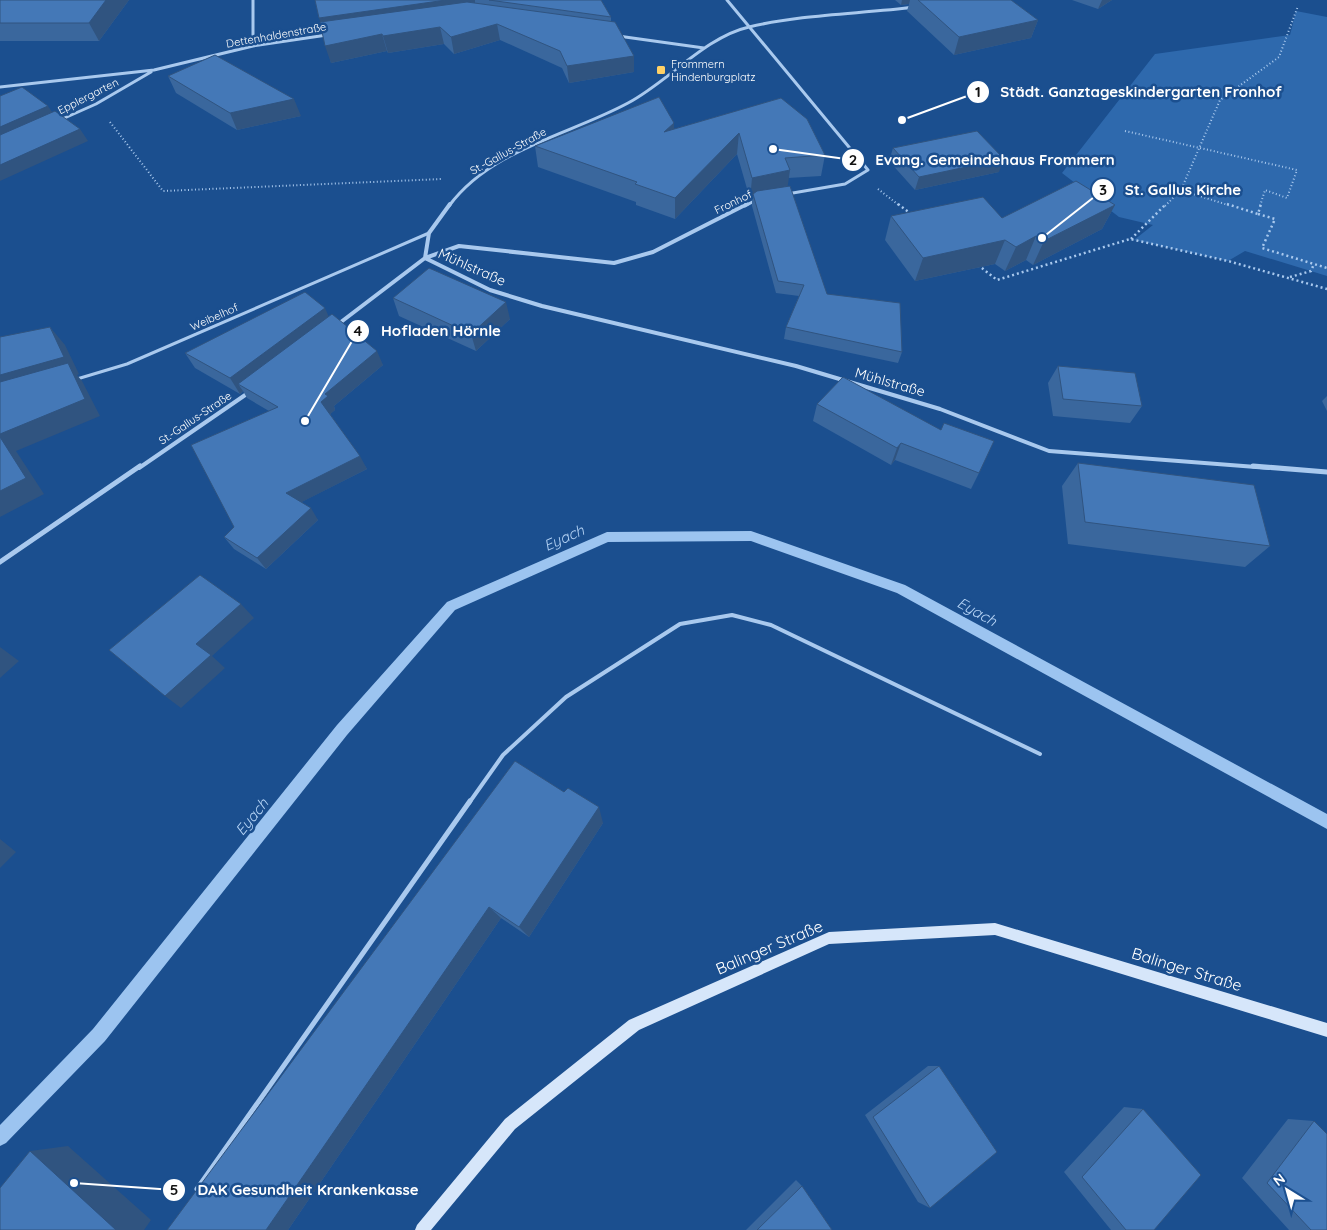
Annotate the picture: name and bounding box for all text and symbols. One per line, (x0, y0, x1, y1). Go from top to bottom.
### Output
street label: Dettenhaldenstraße (225, 19, 327, 51)
place label: Frommern Hindenburgplatz (671, 57, 756, 84)
marker: Frommern Hindenburgplatz (655, 64, 667, 76)
street label: Epplergarten (55, 75, 121, 117)
callout: Städt. Ganztageskindergarten Fronhof (965, 77, 1292, 107)
text: 1 (975, 82, 981, 101)
text: Städt. Ganztageskindergarten Fronhof (1000, 82, 1282, 101)
street label: St.-Gallus-Straße (467, 124, 549, 178)
callout: Evang. Gemeindehaus Frommern (840, 145, 1125, 175)
text: 2 (849, 150, 857, 169)
text: Evang. Gemeindehaus Frommern (875, 150, 1115, 169)
callout: St. Gallus Kirche (1090, 175, 1251, 205)
text: 3 (1099, 180, 1107, 199)
text: St. Gallus Kirche (1125, 180, 1241, 199)
street label: Fronhof (712, 187, 754, 217)
street label: Mühlstraße (435, 244, 509, 290)
street label: Weibelhof (188, 300, 240, 334)
callout: Hofladen Hörnle (346, 316, 511, 346)
text: 4 (354, 321, 363, 340)
text: Hofladen Hörnle (381, 321, 501, 340)
street label: Mühlstraße (853, 363, 927, 401)
street label: St.-Gallus-Straße (156, 388, 234, 448)
water label: Eyach (541, 520, 587, 555)
water label: Eyach (954, 593, 1001, 630)
water label: Eyach (231, 794, 273, 839)
street label: Balinger Straße (712, 915, 826, 979)
street label: Balinger Straße (1129, 943, 1245, 995)
north arrow (1262, 1165, 1312, 1215)
text: N (1270, 1169, 1289, 1190)
callout: DAK Gesundheit Krankenkasse (162, 1175, 428, 1205)
text: 5 (170, 1180, 178, 1199)
text: DAK Gesundheit Krankenkasse (197, 1180, 419, 1199)

